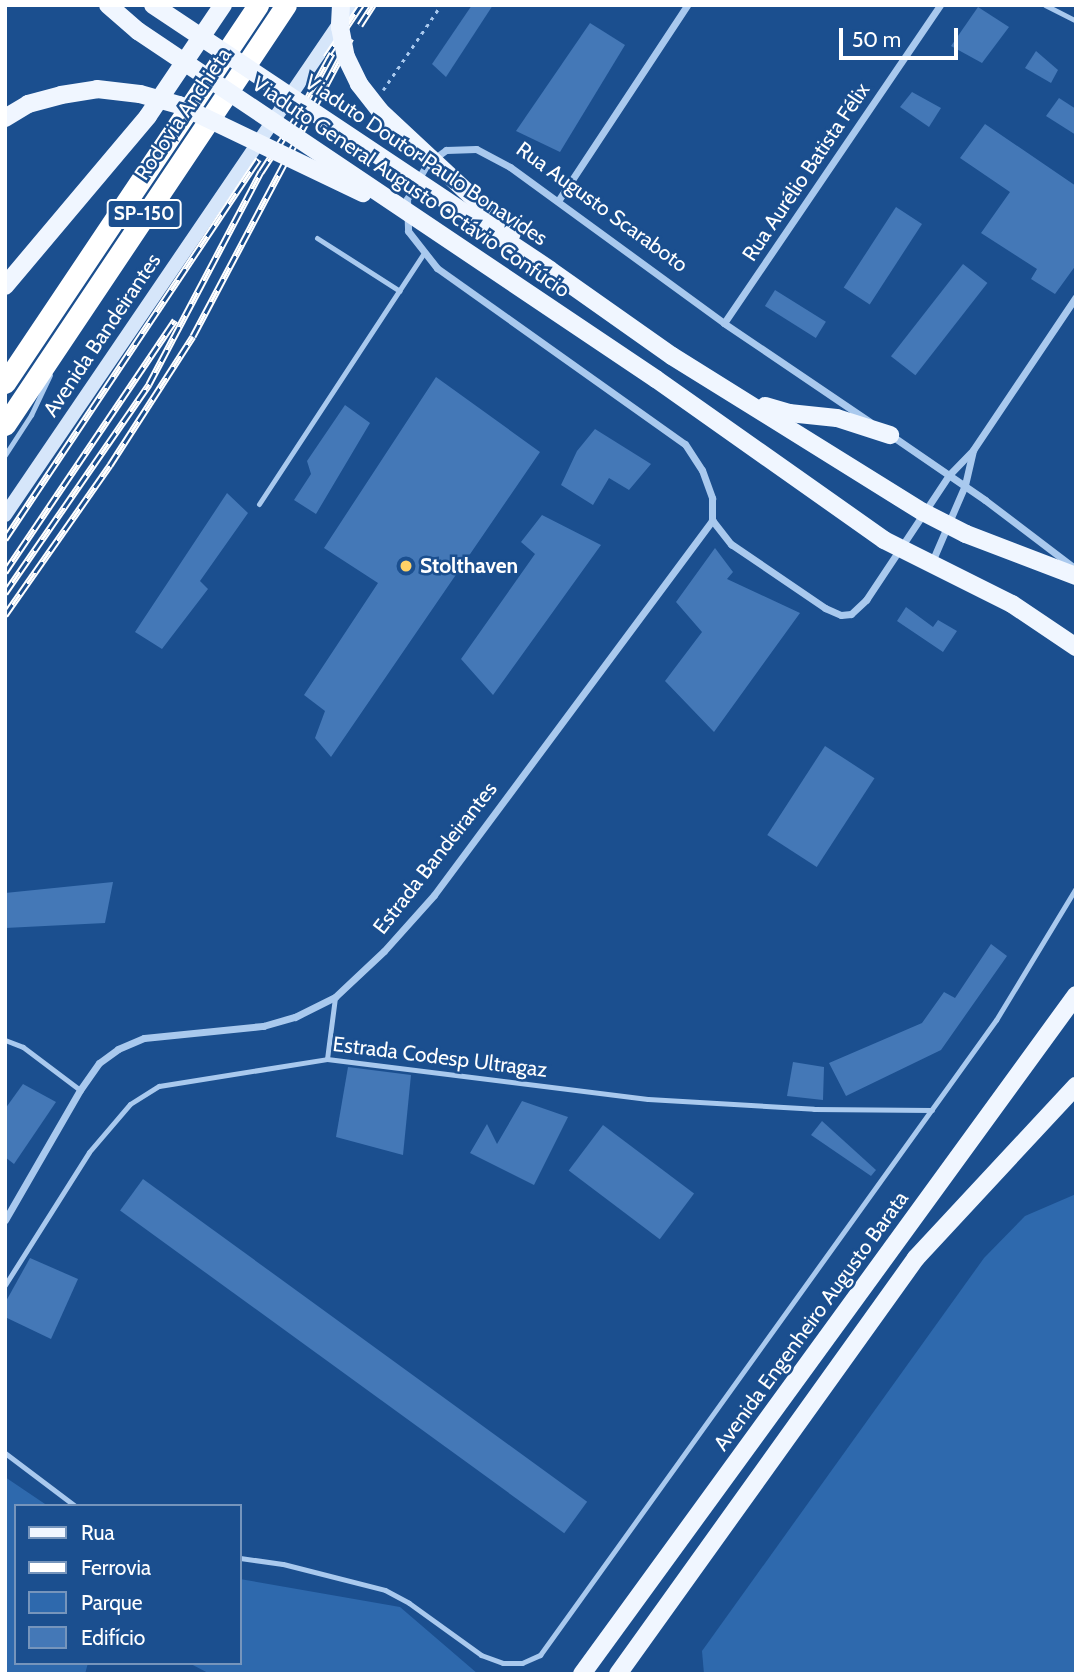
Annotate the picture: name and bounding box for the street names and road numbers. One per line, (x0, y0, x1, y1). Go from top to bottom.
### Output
street label: Rodovia Anchieta (129, 43, 237, 185)
street label: Viaduto Doutor Paulo Bonavides (300, 69, 552, 251)
street label: Viaduto General Augusto Octávio Confúcio (247, 71, 575, 303)
street label: Rua Aurélio Batista Félix (737, 78, 875, 266)
street label: Rua Augusto Scaraboto (512, 136, 692, 278)
road number: SP-150 (106, 198, 182, 230)
street label: Avenida Bandeirantes (38, 249, 166, 421)
street label: Estrada Bandeirantes (368, 777, 502, 939)
street label: Estrada Codesp Ultragaz (331, 1031, 549, 1083)
street label: Avenida Engenheiro Augusto Barata (708, 1186, 914, 1456)

